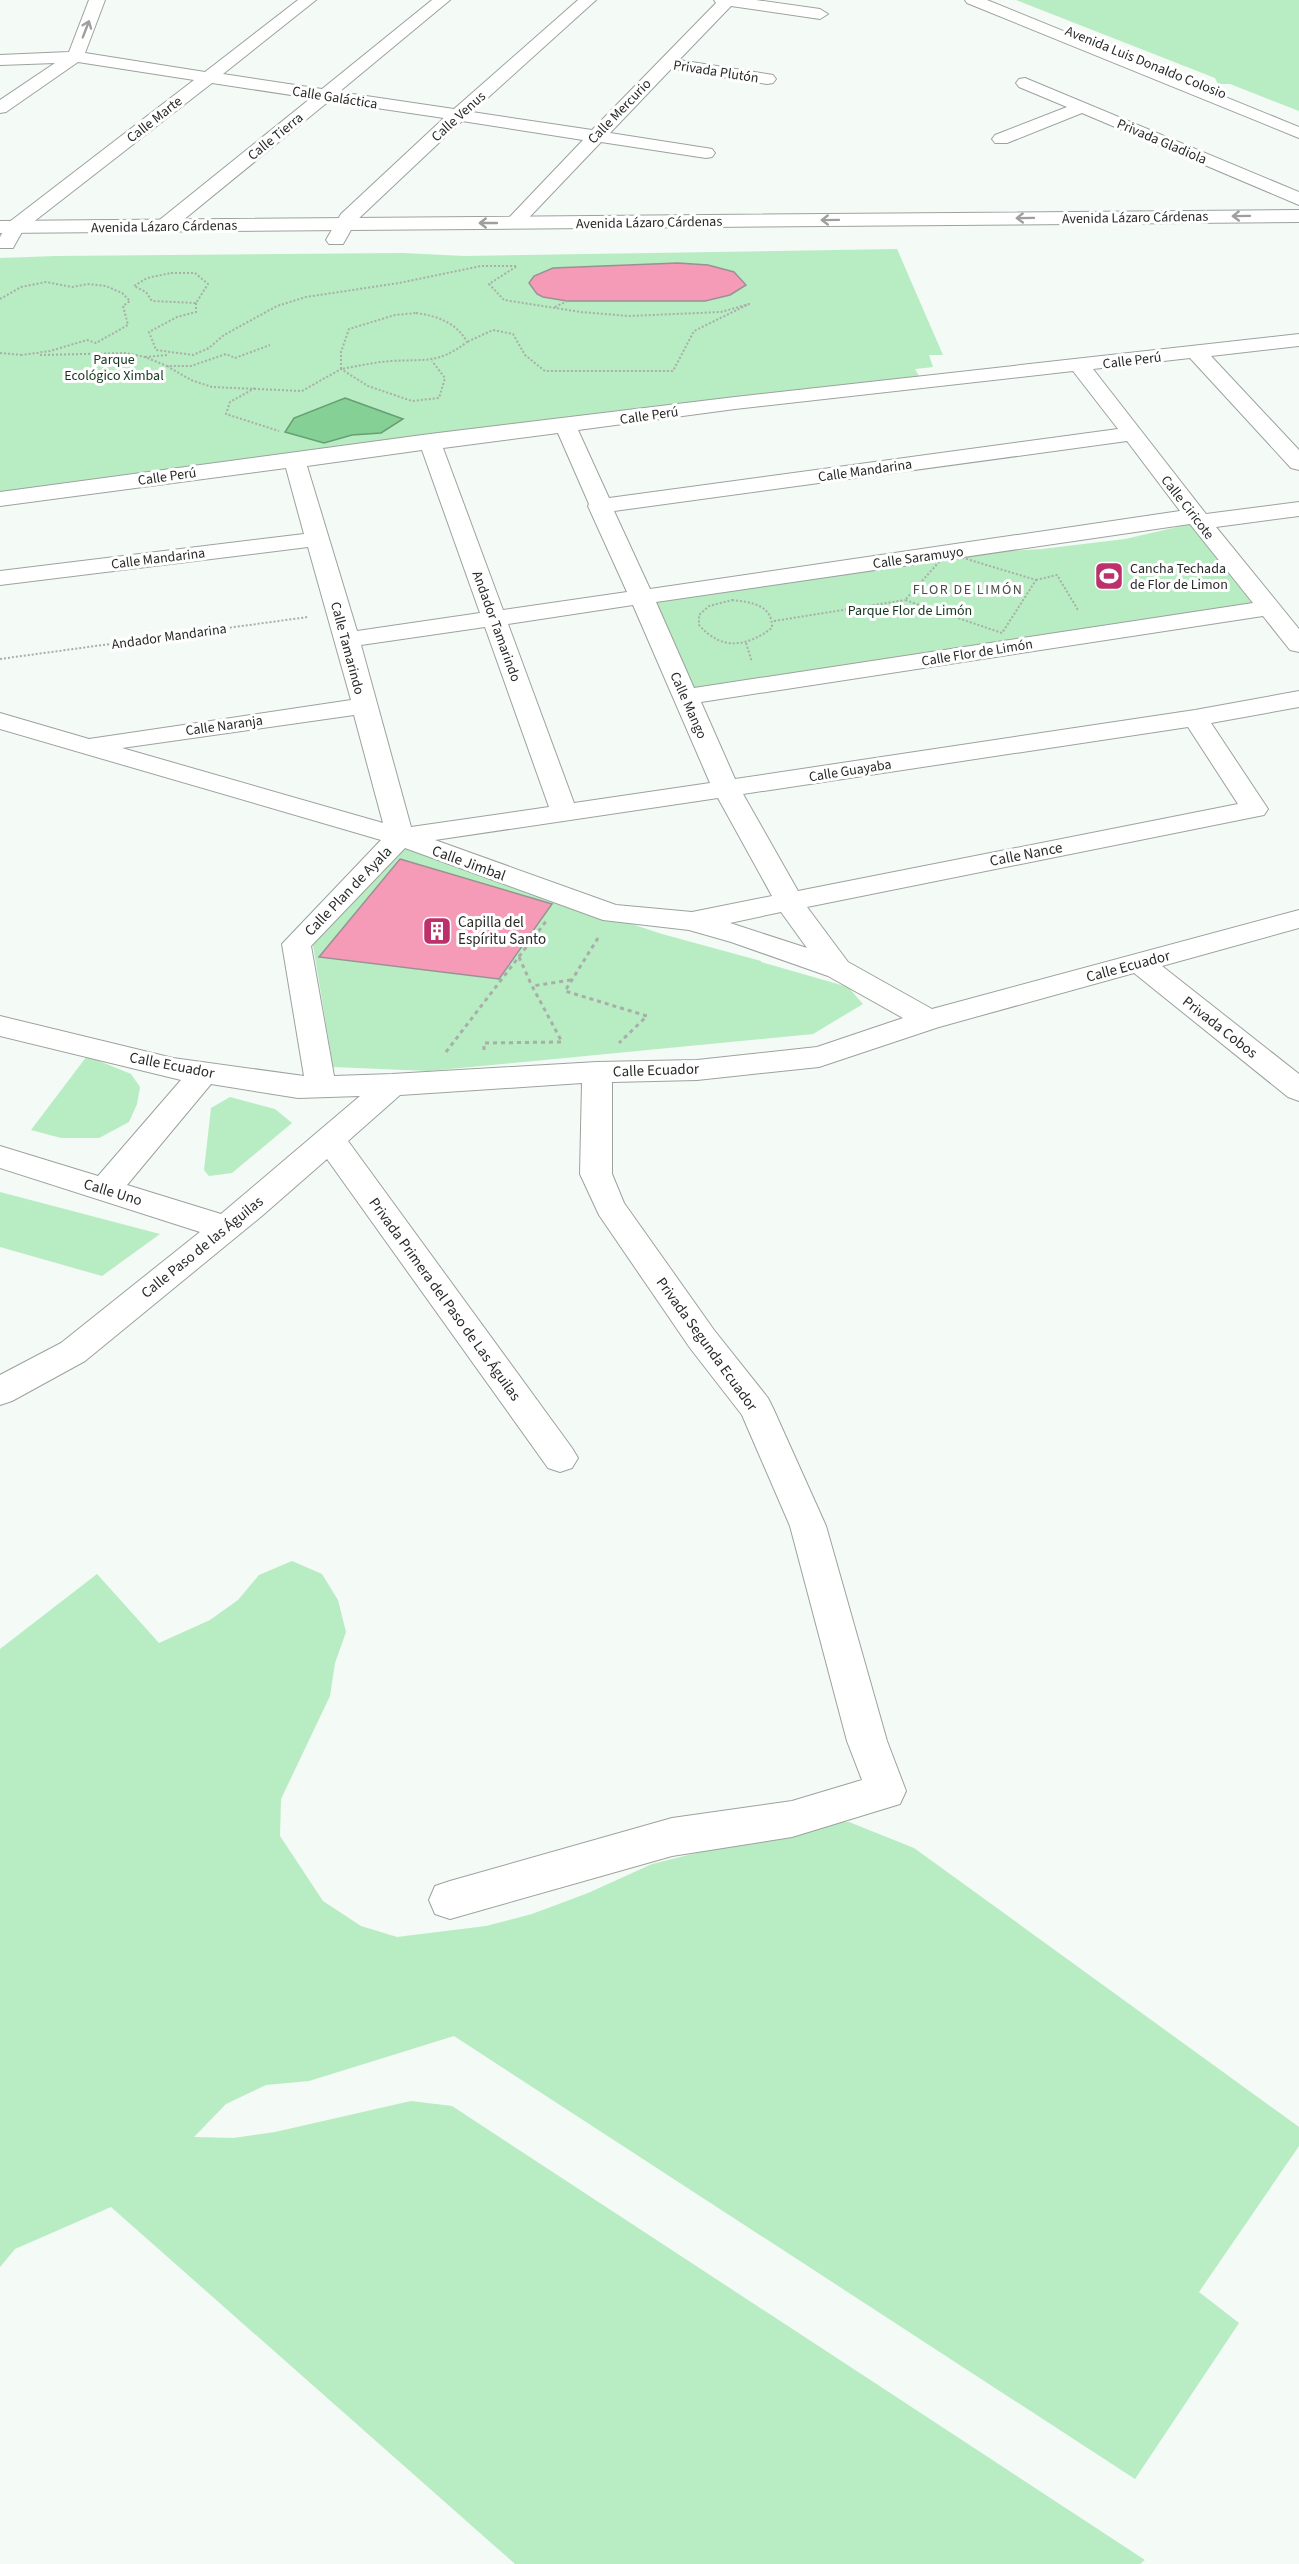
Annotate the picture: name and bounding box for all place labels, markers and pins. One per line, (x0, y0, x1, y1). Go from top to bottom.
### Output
place label: Cancha Techada de Flor de Limon (1130, 559, 1228, 595)
sports icon: Cancha Techada de Flor de Limon (1093, 560, 1125, 592)
place label: Capilla del Espíritu Santo (458, 912, 546, 950)
building icon: Capilla del Espíritu Santo (421, 915, 453, 947)

